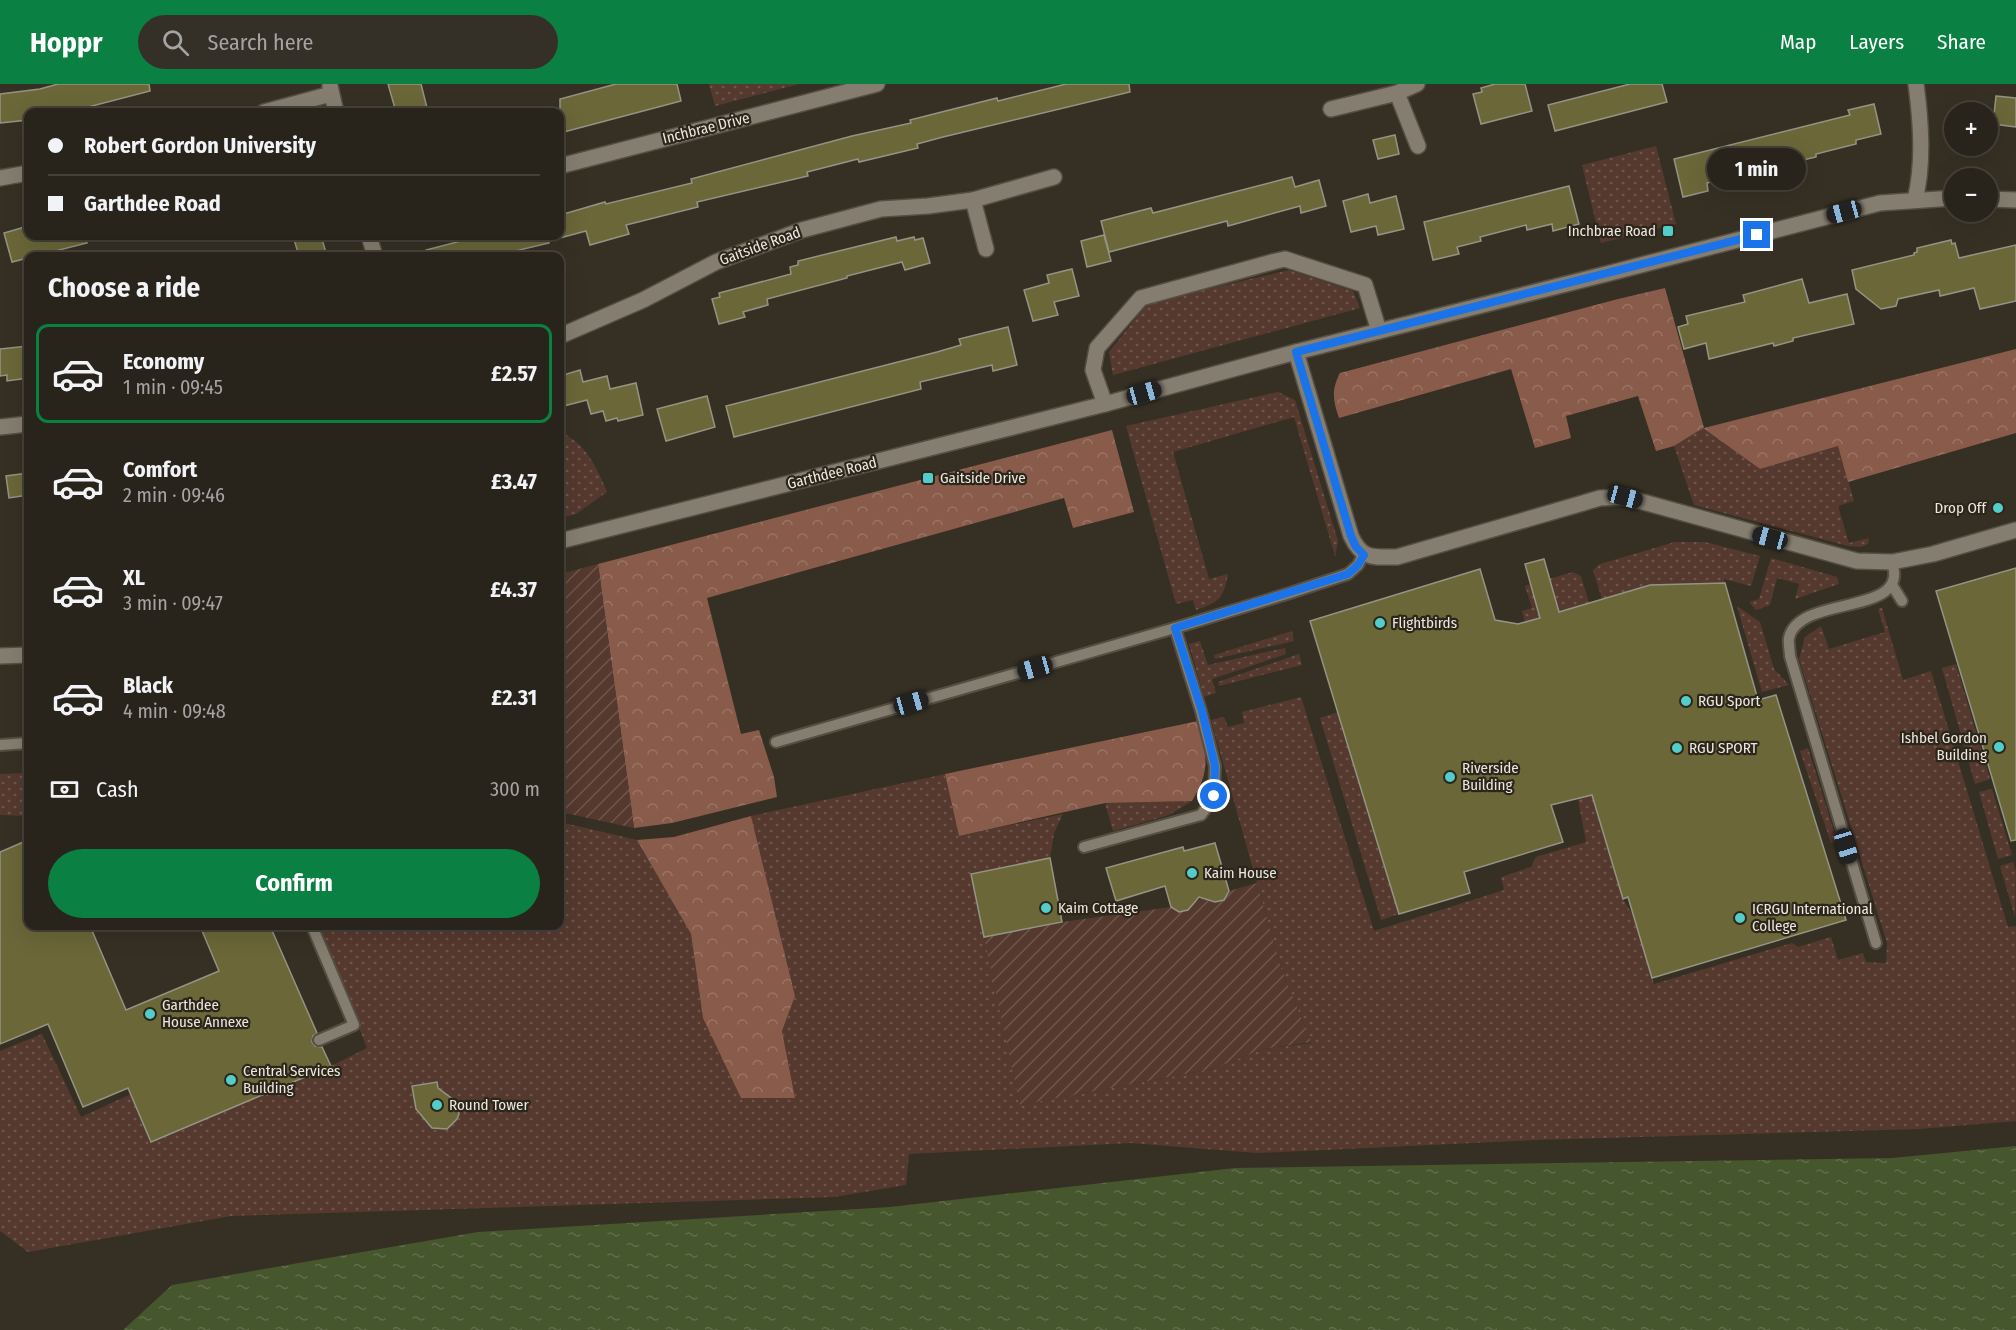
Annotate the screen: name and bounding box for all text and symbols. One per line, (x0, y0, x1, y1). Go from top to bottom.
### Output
search box (138, 15, 558, 69)
text: Hoppr (30, 26, 102, 59)
icon: search (159, 26, 192, 59)
text: Search here (207, 29, 313, 56)
text: Map (1780, 29, 1816, 55)
text: Layers (1849, 29, 1904, 55)
text: Share (1937, 29, 1986, 55)
map controls (1944, 102, 1998, 222)
button: + (1944, 102, 1998, 156)
street label: Inchbrae Drive (661, 109, 751, 147)
text: Robert Gordon University (84, 132, 316, 159)
callout: 1 min (1708, 148, 1806, 190)
text: 1 min (1735, 157, 1778, 181)
button: − (1944, 168, 1998, 222)
text: Garthdee Road (84, 190, 221, 217)
car (1824, 199, 1864, 225)
route end (1743, 221, 1770, 248)
place label: Inchbrae Road (1568, 222, 1656, 240)
street label: Gaitside Road (717, 223, 803, 269)
marker: Inchbrae Road (1661, 224, 1675, 238)
text: Choose a ride (48, 272, 200, 304)
icon: car (51, 347, 105, 401)
text: Economy (123, 348, 204, 375)
text: £2.57 (491, 360, 537, 387)
text: 1 min · 09:45 (123, 375, 223, 399)
car (1124, 379, 1164, 407)
street label: Garthdee Road (785, 453, 879, 493)
icon: car (51, 455, 105, 509)
text: Comfort (123, 456, 197, 483)
text: £3.47 (491, 468, 537, 495)
place label: Gaitside Drive (940, 469, 1026, 487)
marker: Gaitside Drive (921, 471, 935, 485)
text: 2 min · 09:46 (123, 483, 225, 507)
car (1605, 484, 1645, 510)
place label: Drop Off (1934, 499, 1987, 517)
marker: Drop Off (1991, 501, 2005, 515)
car (1750, 525, 1790, 551)
icon: car (51, 563, 105, 617)
text: XL (123, 564, 145, 591)
text: £4.37 (490, 576, 537, 603)
text: 3 min · 09:47 (123, 591, 223, 615)
place label: Flightbirds (1392, 614, 1457, 632)
marker: Flightbirds (1373, 616, 1387, 630)
car (1015, 654, 1055, 682)
icon: car (51, 671, 105, 725)
text: Black (123, 672, 173, 699)
text: £2.31 (491, 684, 537, 711)
car (891, 689, 931, 717)
place label: RGU Sport (1698, 692, 1761, 710)
marker: RGU Sport (1679, 694, 1693, 708)
text: 4 min · 09:48 (123, 699, 226, 723)
place label: Ishbel Gordon Building (1901, 729, 1987, 764)
place label: RGU SPORT (1689, 739, 1758, 757)
marker: Ishbel Gordon Building (1992, 740, 2006, 754)
marker: RGU SPORT (1670, 741, 1684, 755)
place label: Riverside Building (1462, 759, 1519, 794)
marker: Riverside Building (1443, 770, 1457, 784)
icon: cash (48, 773, 81, 806)
text: Cash (96, 776, 139, 803)
text: 300 m (490, 777, 540, 801)
route start (1200, 782, 1227, 809)
car (1832, 826, 1860, 866)
button: Confirm (48, 849, 540, 918)
place label: Kaim House (1204, 864, 1277, 882)
marker: Kaim House (1185, 866, 1199, 880)
place label: Kaim Cottage (1058, 899, 1138, 917)
place label: ICRGU International College (1752, 900, 1873, 935)
marker: Kaim Cottage (1039, 901, 1053, 915)
marker: ICRGU International College (1733, 911, 1747, 925)
place label: Garthdee House Annexe (162, 996, 249, 1031)
marker: Garthdee House Annexe (143, 1007, 157, 1021)
place label: Central Services Building (243, 1062, 341, 1097)
marker: Central Services Building (224, 1073, 238, 1087)
place label: Round Tower (449, 1096, 529, 1114)
marker: Round Tower (430, 1098, 444, 1112)

